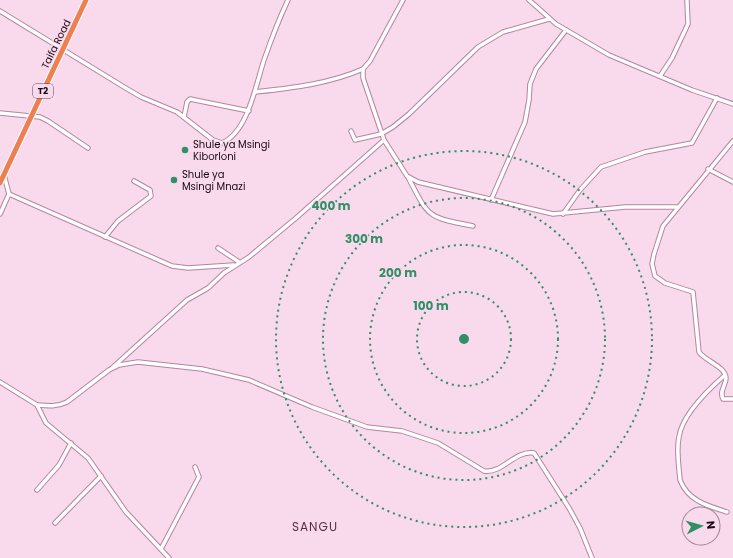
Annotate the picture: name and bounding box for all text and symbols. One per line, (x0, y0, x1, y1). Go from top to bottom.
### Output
street label: Taifa Road (38, 17, 74, 71)
road number: T2 (33, 84, 53, 98)
place label: Shule ya Msingi Kiborloni (193, 137, 270, 164)
marker: Shule ya Msingi Kiborloni (180, 145, 190, 155)
place label: Shule ya Msingi Mnazi (182, 167, 245, 194)
marker: Shule ya Msingi Mnazi (169, 175, 179, 185)
text: 400 m (311, 197, 351, 214)
text: 300 m (345, 230, 383, 247)
text: 200 m (379, 264, 417, 281)
text: 100 m (413, 297, 449, 314)
centre of rings (457, 332, 471, 346)
north arrow (681, 506, 721, 546)
district label: SANGU (292, 518, 338, 535)
text: N (703, 520, 719, 530)

